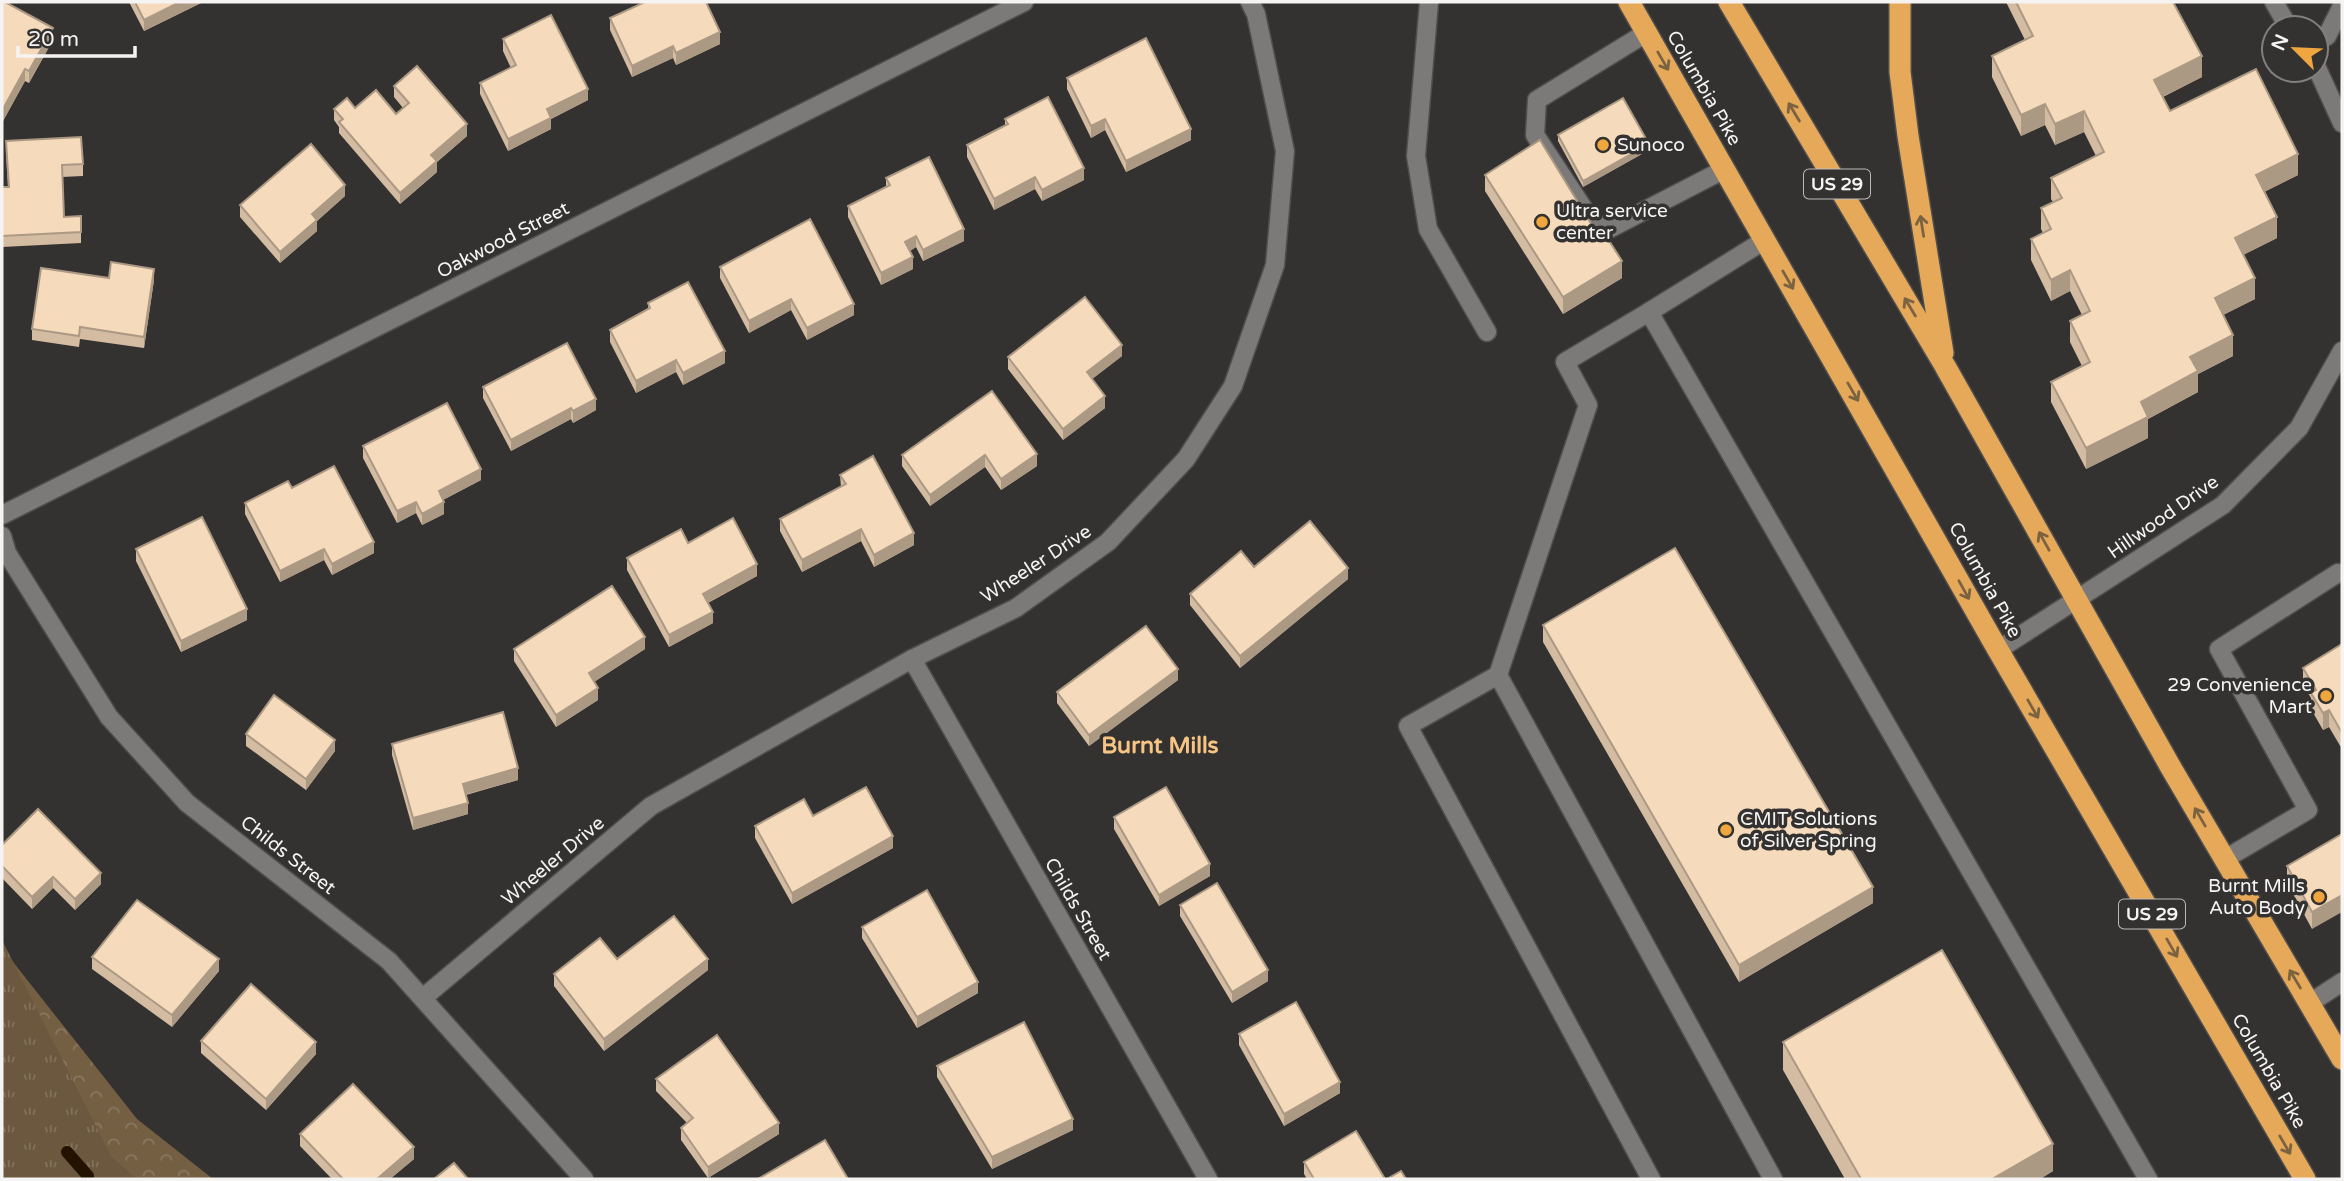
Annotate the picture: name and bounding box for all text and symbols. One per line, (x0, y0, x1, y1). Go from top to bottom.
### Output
scale bar (18, 14, 135, 58)
north arrow (2260, 14, 2330, 84)
text: 20 m (28, 27, 79, 52)
street label: Columbia Pike (1662, 27, 1746, 149)
text: N (2267, 31, 2294, 54)
one-way arrow (1657, 50, 1670, 71)
one-way arrow (1787, 102, 1801, 122)
place label: Sunoco (1617, 134, 1685, 156)
marker: Sunoco (1595, 137, 1611, 153)
road number: US 29 (1804, 169, 1870, 198)
street label: Oakwood Street (433, 197, 573, 283)
place label: Ultra service center (1556, 200, 1668, 244)
marker: Ultra service center (1534, 214, 1550, 230)
one-way arrow (1915, 215, 1928, 238)
one-way arrow (1781, 269, 1795, 289)
one-way arrow (1903, 298, 1917, 318)
one-way arrow (1846, 382, 1860, 402)
street label: Hillwood Drive (2103, 471, 2223, 563)
street label: Columbia Pike (1944, 518, 2026, 642)
street label: Wheeler Drive (977, 520, 1095, 608)
one-way arrow (2037, 532, 2051, 552)
one-way arrow (1958, 579, 1971, 600)
place label: 29 Convenience Mart (2167, 674, 2312, 718)
marker: 29 Convenience Mart (2318, 688, 2334, 704)
one-way arrow (2026, 699, 2040, 719)
district label: Burnt Mills (1101, 732, 1219, 760)
place label: CMIT Solutions of Silver Spring (1740, 808, 1877, 852)
one-way arrow (2193, 808, 2207, 828)
street label: Childs Street (236, 811, 340, 899)
street label: Wheeler Drive (497, 812, 609, 910)
marker: CMIT Solutions of Silver Spring (1718, 822, 1734, 838)
street label: Childs Street (1040, 854, 1116, 964)
place label: Burnt Mills Auto Body (2208, 875, 2305, 919)
marker: Burnt Mills Auto Body (2311, 889, 2327, 905)
road number: US 29 (2119, 900, 2185, 929)
one-way arrow (2166, 937, 2179, 958)
one-way arrow (2288, 969, 2302, 989)
street label: Columbia Pike (2227, 1010, 2311, 1132)
one-way arrow (2279, 1134, 2292, 1155)

